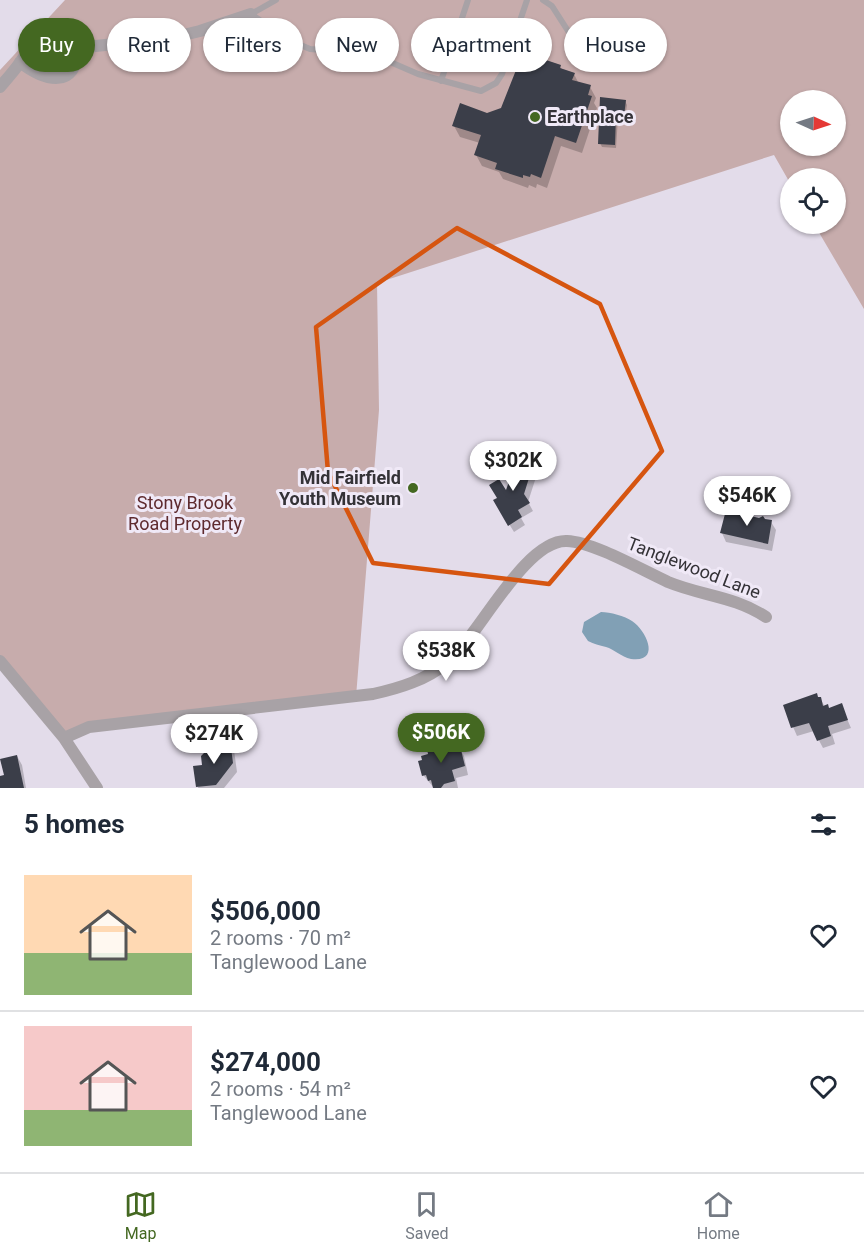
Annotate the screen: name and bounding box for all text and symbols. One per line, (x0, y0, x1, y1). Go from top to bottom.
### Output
chip: Buy (18, 18, 95, 72)
chip: Rent (107, 18, 191, 72)
chip: Filters (203, 18, 303, 72)
chip: New (315, 18, 399, 72)
chip: Apartment (411, 18, 552, 72)
chip: House (564, 18, 667, 72)
north arrow (780, 90, 846, 156)
map controls (780, 90, 846, 234)
place label: Earthplace (547, 106, 634, 127)
marker: Earthplace (528, 110, 542, 124)
button: locate (780, 168, 846, 234)
pin: $302K (471, 441, 555, 492)
text: $302K (484, 448, 542, 472)
place label: Mid Fairfield Youth Museum (279, 467, 401, 509)
pin: $546K (705, 476, 789, 527)
marker: Mid Fairfield Youth Museum (406, 481, 420, 495)
text: $546K (718, 483, 776, 507)
park label: Stony Brook Road Property (128, 492, 242, 534)
street label: Tanglewood Lane (625, 532, 764, 603)
pin: $538K (404, 631, 488, 682)
text: $538K (417, 638, 475, 662)
pin: $506K (399, 713, 483, 764)
pin: $274K (172, 714, 256, 765)
text: $506K (412, 720, 470, 744)
text: $274K (185, 721, 243, 745)
icon: filters (807, 808, 840, 841)
text: 5 homes (24, 809, 125, 839)
text: $506,000 (210, 896, 321, 926)
icon: home (72, 899, 144, 971)
icon: heart (807, 919, 840, 952)
text: 2 rooms · 70 m² (210, 926, 351, 950)
text: Tanglewood Lane (210, 950, 367, 974)
text: $274,000 (210, 1047, 321, 1077)
icon: home (72, 1050, 144, 1122)
icon: heart (807, 1070, 840, 1103)
text: 2 rooms · 54 m² (210, 1077, 351, 1101)
text: Tanglewood Lane (210, 1101, 367, 1125)
tab: Map (124, 1188, 157, 1243)
tab: Saved (405, 1188, 449, 1243)
tab: Home (697, 1188, 740, 1243)

